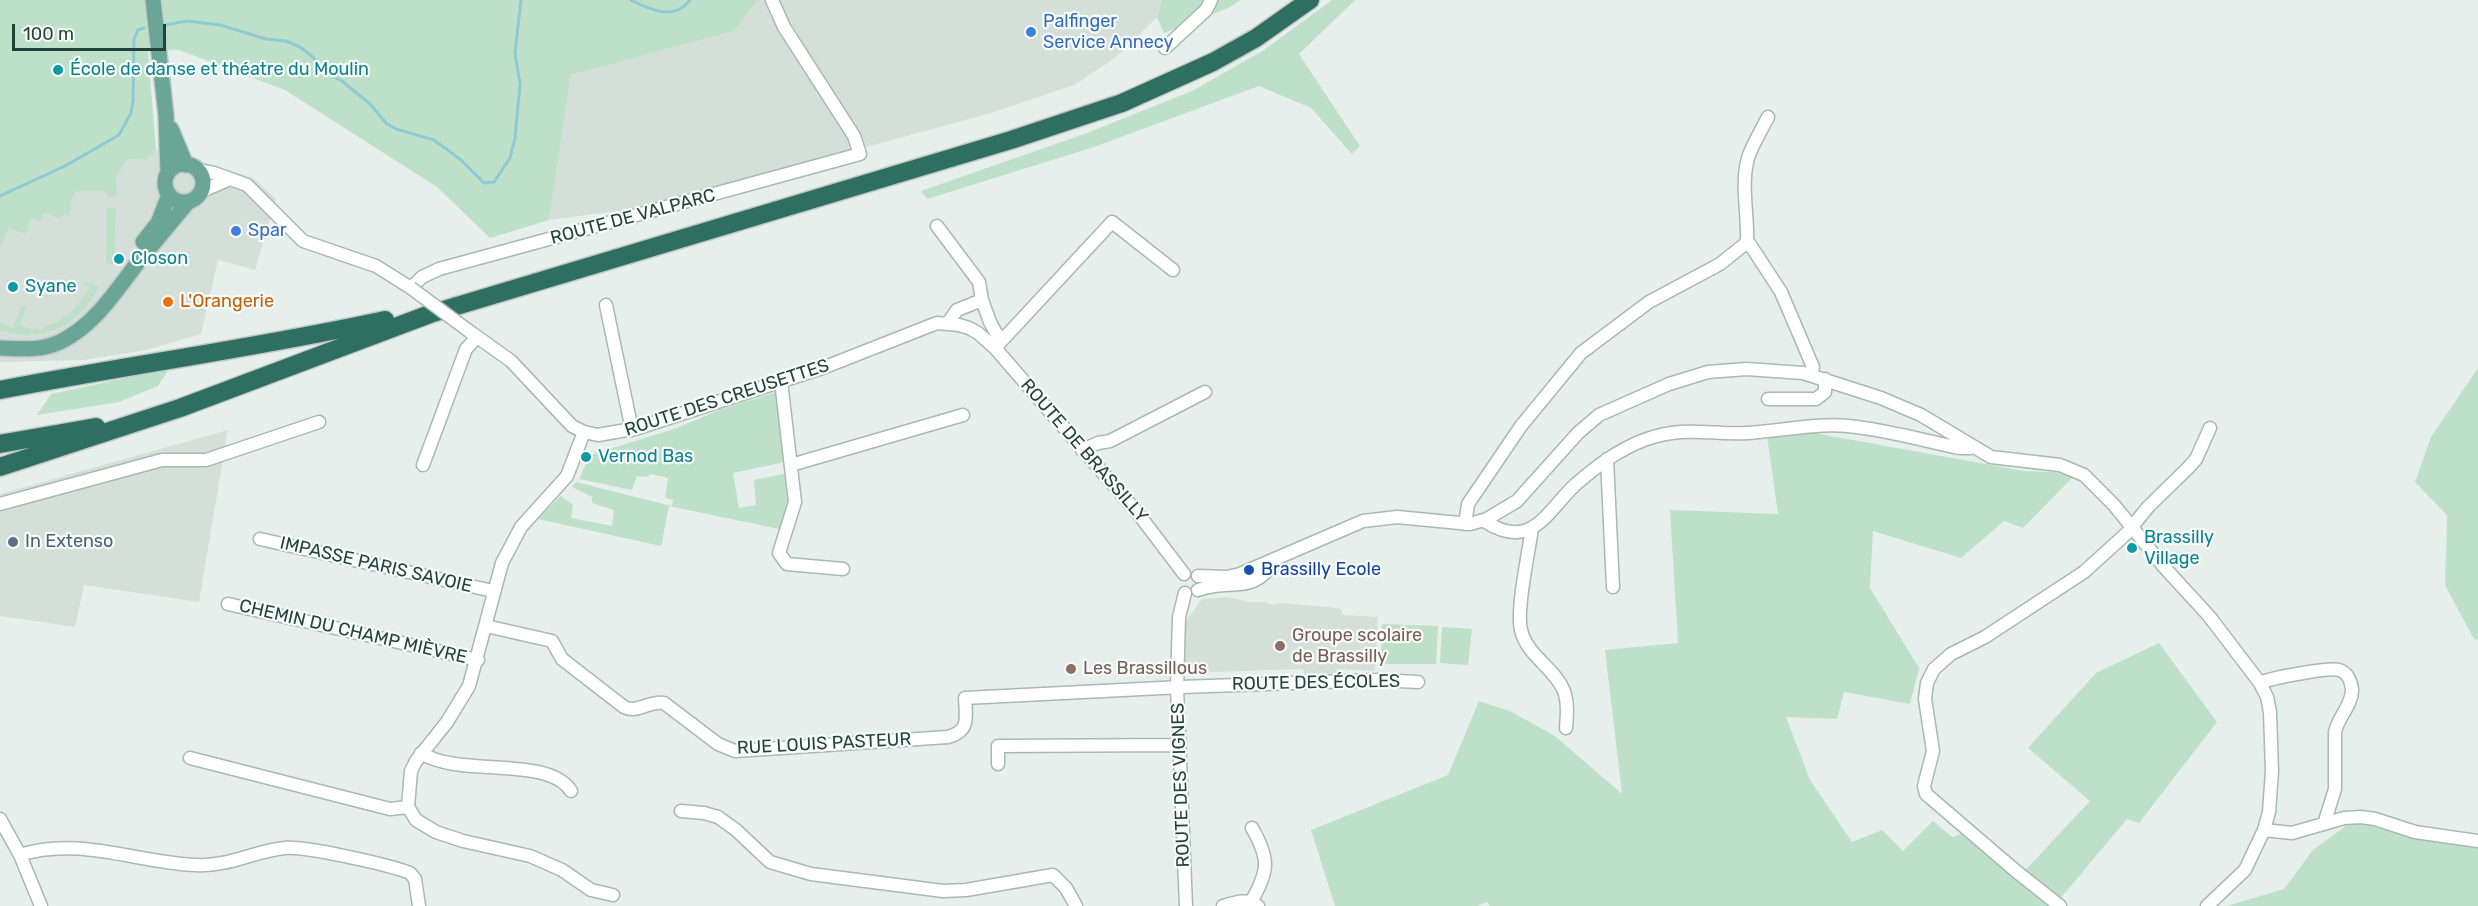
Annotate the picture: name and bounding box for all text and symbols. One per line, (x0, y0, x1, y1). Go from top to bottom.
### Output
place label: Palfinger Service Annecy (1043, 11, 1173, 54)
scale bar (15, 12, 170, 50)
text: 100 m (23, 23, 74, 45)
marker: Palfinger Service Annecy (1024, 25, 1038, 39)
place label: École de danse et théatre du Moulin (70, 59, 369, 81)
marker: École de danse et théatre du Moulin (51, 63, 65, 77)
street label: ROUTE DE VALPARC (548, 185, 718, 249)
place label: Spar (248, 220, 287, 242)
marker: Spar (229, 224, 243, 238)
place label: Closon (131, 248, 188, 270)
marker: Closon (112, 252, 126, 266)
place label: Syane (25, 276, 77, 298)
marker: Syane (6, 280, 20, 294)
place label: L'Orangerie (180, 291, 274, 313)
marker: L'Orangerie (161, 295, 175, 309)
street label: ROUTE DES CREUSETTES (622, 355, 832, 441)
street label: ROUTE DE BRASSILLY (1016, 375, 1152, 527)
place label: Vernod Bas (598, 446, 693, 468)
marker: Vernod Bas (579, 450, 593, 464)
place label: Brassilly Village (2144, 527, 2214, 570)
place label: In Extenso (25, 531, 113, 553)
street label: IMPASSE PARIS SAVOIE (278, 532, 474, 598)
marker: In Extenso (6, 535, 20, 549)
marker: Brassilly Village (2125, 541, 2139, 555)
place label: Brassilly Ecole (1261, 559, 1381, 581)
marker: Brassilly Ecole (1242, 563, 1256, 577)
street label: CHEMIN DU CHAMP MIÈVRE (237, 595, 469, 669)
place label: Groupe scolaire de Brassilly (1292, 625, 1422, 668)
marker: Groupe scolaire de Brassilly (1273, 639, 1287, 653)
place label: Les Brassillous (1083, 658, 1207, 680)
marker: Les Brassillous (1064, 662, 1078, 676)
street label: ROUTE DES ÉCOLES (1232, 671, 1400, 695)
street label: ROUTE DES VIGNES (1167, 702, 1195, 868)
street label: RUE LOUIS PASTEUR (736, 729, 912, 759)

